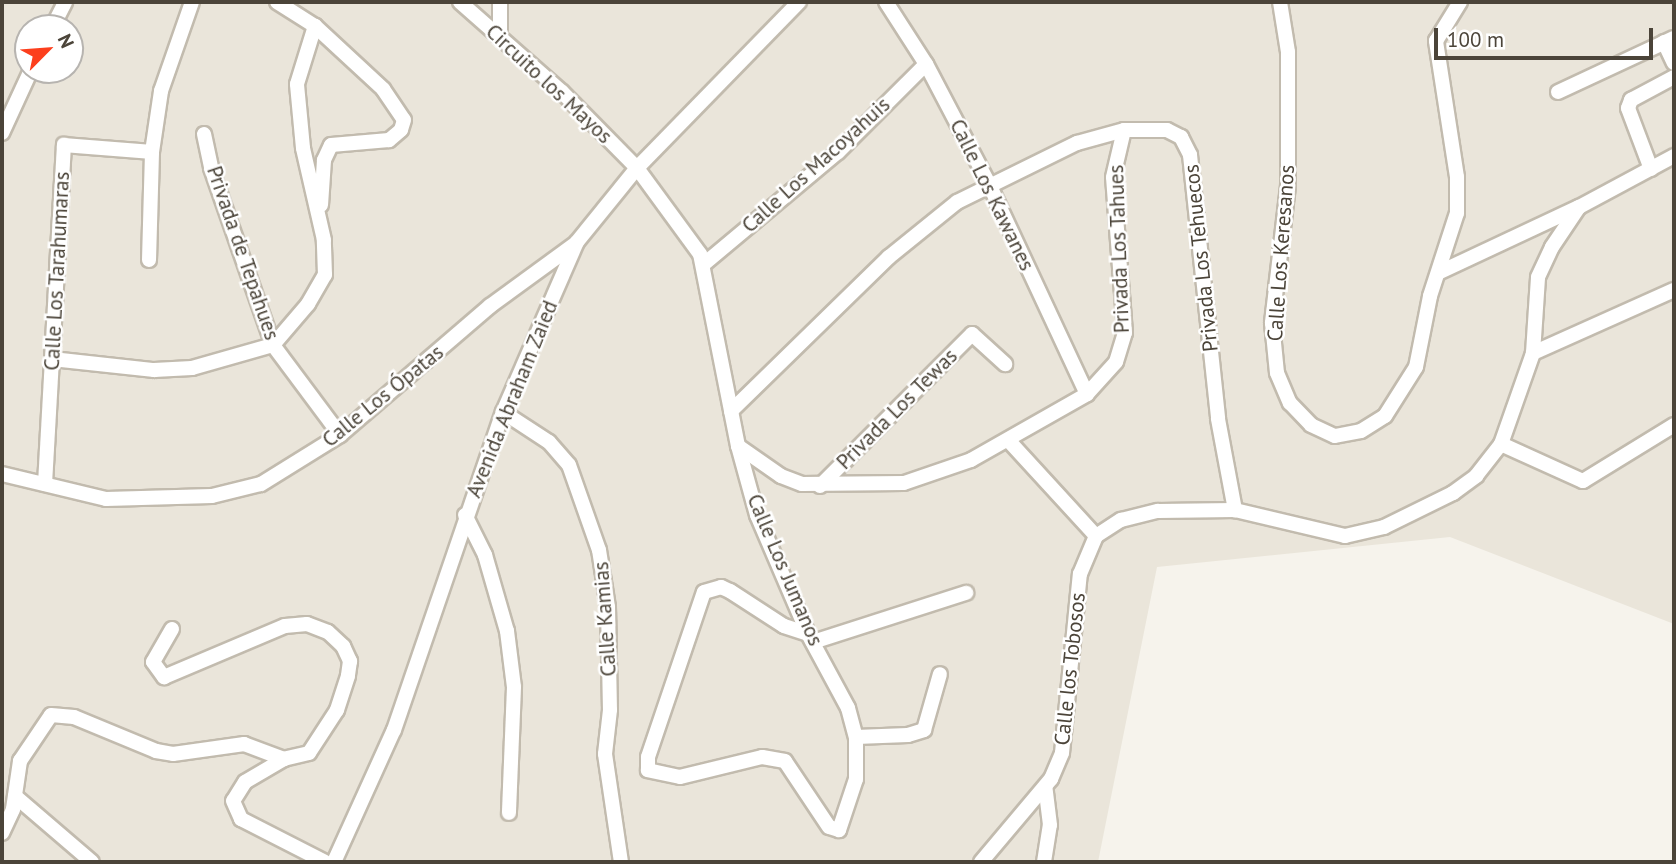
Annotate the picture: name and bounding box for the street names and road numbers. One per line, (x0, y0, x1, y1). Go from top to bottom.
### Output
street label: Circuito los Mayos (481, 19, 617, 149)
street label: Calle Los Macoyahuis (737, 92, 895, 238)
street label: Calle Los Kawanes (944, 115, 1040, 275)
street label: Privada de Tepahues (201, 162, 285, 344)
street label: Privada Los Tehuecos (1179, 163, 1223, 353)
street label: Privada Los Tahues (1103, 164, 1135, 334)
street label: Calle Los Keresanos (1262, 164, 1300, 342)
street label: Calle Los Tarahumaras (39, 170, 75, 372)
street label: Avenida Abraham Zaied (461, 296, 563, 502)
street label: Calle Los Ópatas (317, 340, 449, 452)
street label: Privada Los Tewas (831, 343, 963, 475)
street label: Calle Los Jumanos (742, 490, 828, 650)
street label: Calle Kamias (588, 561, 622, 677)
street label: Calle los Tobosos (1049, 591, 1091, 747)

